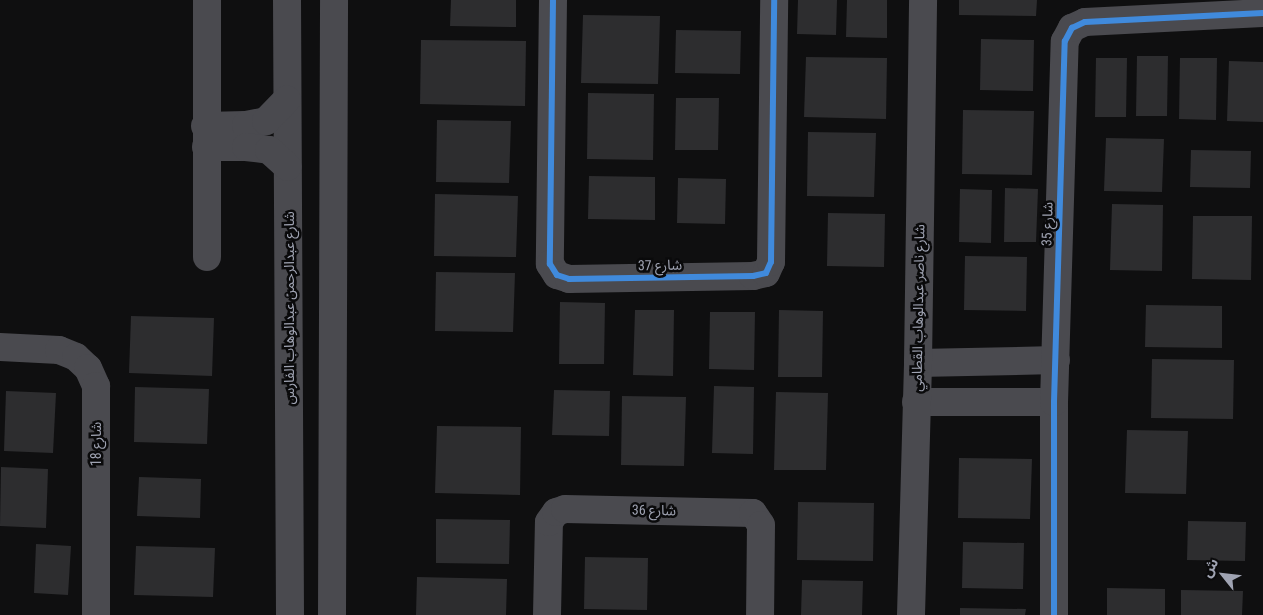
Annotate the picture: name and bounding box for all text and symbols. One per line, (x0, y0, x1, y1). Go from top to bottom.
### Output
street label: شارع 35 (1038, 202, 1056, 246)
street label: شارع عبدالرحمن عبدالوهاب الفارس (281, 211, 297, 405)
street label: شارع ناصر عبدالوهاب القطامي (908, 224, 928, 392)
street label: شارع 37 (638, 256, 682, 274)
street label: شارع 18 (88, 422, 104, 466)
street label: شارع 36 (632, 501, 676, 519)
north arrow (1198, 550, 1248, 600)
text: ش (1198, 555, 1222, 580)

